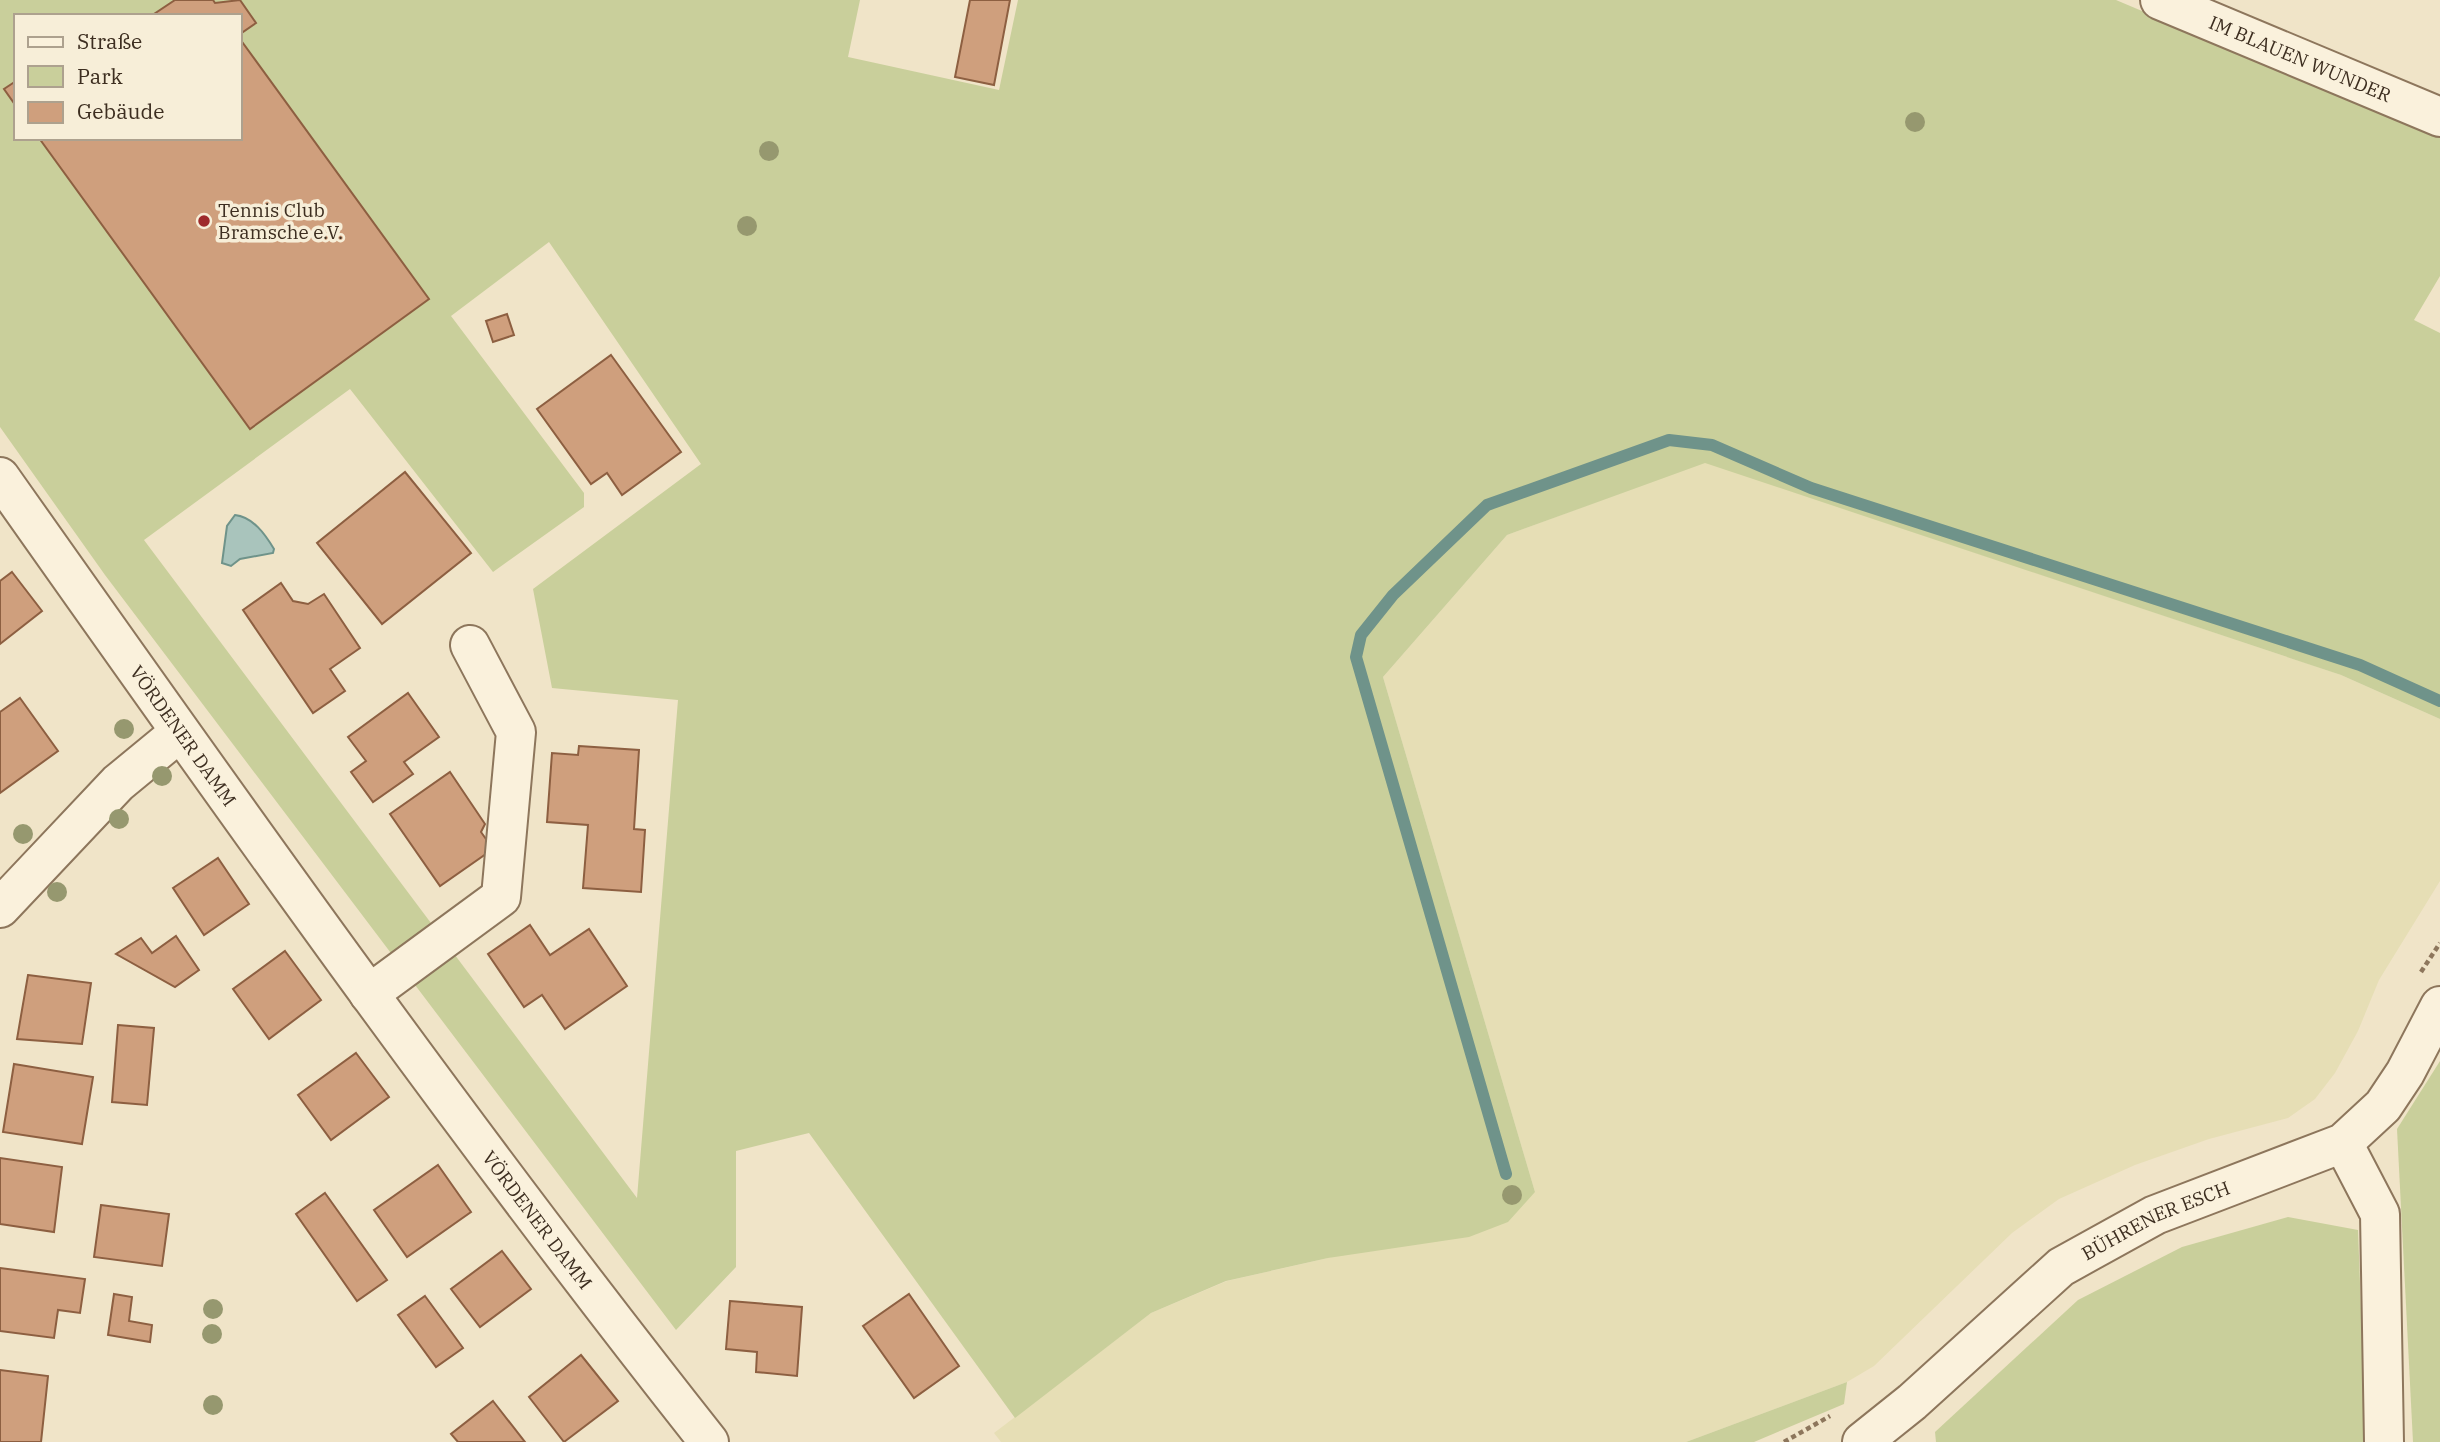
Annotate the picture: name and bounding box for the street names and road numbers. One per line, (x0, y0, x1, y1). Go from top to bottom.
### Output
street label: IM BLAUEN WUNDER (2206, 10, 2395, 107)
street label: VÖRDENER DAMM (125, 660, 242, 811)
street label: VÖRDENER DAMM (477, 1146, 598, 1294)
street label: BÜHRENER ESCH (2077, 1175, 2233, 1265)

